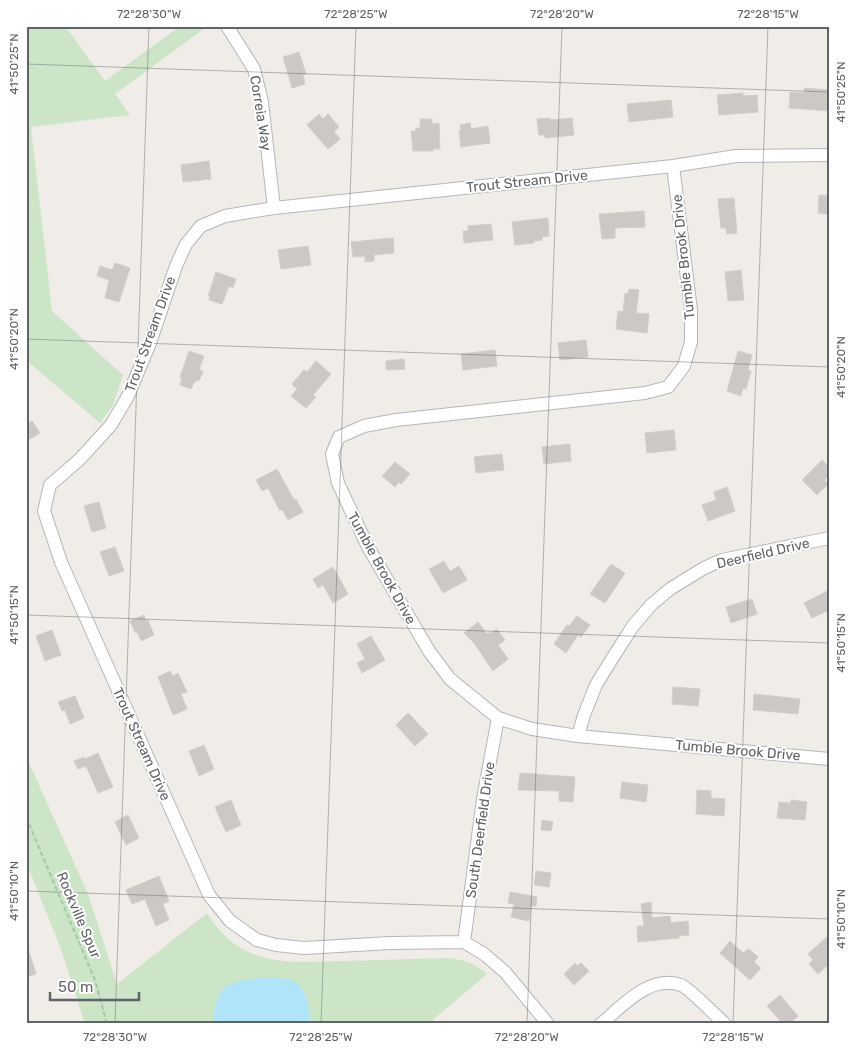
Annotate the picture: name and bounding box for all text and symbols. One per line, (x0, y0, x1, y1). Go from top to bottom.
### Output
text: 72°28'30"W (117, 7, 181, 21)
text: 72°28'25"W (324, 7, 388, 21)
text: 72°28'20"W (530, 7, 594, 21)
text: 72°28'15"W (737, 7, 799, 21)
text: 41°50'25"N (7, 33, 21, 95)
text: 41°50'25"N (834, 61, 848, 123)
street label: Correia Way (246, 74, 275, 152)
street label: Trout Stream Drive (465, 167, 589, 196)
street label: Tumble Brook Drive (668, 193, 699, 320)
street label: Trout Stream Drive (122, 274, 179, 394)
text: 41°50'20"N (7, 308, 21, 370)
text: 41°50'20"N (834, 336, 848, 398)
street label: Tumble Brook Drive (344, 509, 420, 627)
street label: Deerfield Drive (715, 534, 811, 572)
text: 41°50'15"N (7, 585, 21, 645)
text: 41°50'15"N (834, 613, 848, 673)
street label: Trout Stream Drive (109, 685, 174, 804)
street label: Tumble Brook Drive (675, 737, 801, 764)
street label: South Deerfield Drive (462, 761, 499, 899)
text: 41°50'10"N (7, 861, 21, 921)
street label: Rockville Spur (53, 869, 105, 962)
text: 41°50'10"N (834, 889, 848, 949)
scale bar (50, 970, 139, 1002)
text: 50 m (58, 978, 93, 996)
text: 72°28'30"W (83, 1030, 147, 1044)
text: 72°28'25"W (289, 1030, 353, 1044)
text: 72°28'20"W (495, 1030, 559, 1044)
text: 72°28'15"W (702, 1030, 764, 1044)

